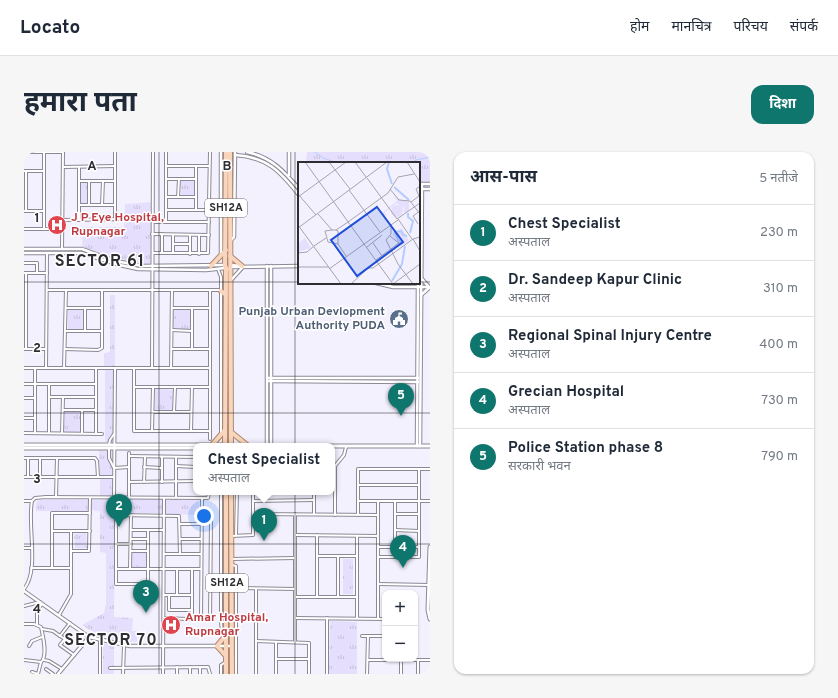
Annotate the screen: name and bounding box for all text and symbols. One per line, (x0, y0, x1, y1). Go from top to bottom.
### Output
text: Locato (20, 16, 80, 40)
text: होम (630, 19, 649, 36)
text: मानचित्र (671, 19, 712, 36)
text: परिचय (734, 19, 768, 36)
text: संपर्क (790, 19, 818, 36)
button: दिशा (751, 85, 814, 124)
text: हमारा पता (24, 86, 137, 122)
text: A (87, 159, 97, 175)
text: B (223, 159, 232, 175)
inset map (298, 162, 420, 284)
text: आस-पास (470, 167, 537, 189)
text: 5 नतीजे (759, 171, 798, 187)
road number: SH12A (205, 199, 247, 217)
place label: J P Eye Hospital, Rupnagar (71, 210, 164, 240)
text: 1 (34, 211, 40, 227)
hospital icon: J P Eye Hospital, Rupnagar (46, 214, 68, 236)
text: Chest Specialist (508, 215, 621, 234)
text: 1 (480, 225, 486, 241)
text: 230 m (760, 225, 798, 241)
text: अस्पताल (508, 235, 550, 251)
district label: SECTOR 61 (55, 252, 145, 272)
text: Dr. Sandeep Kapur Clinic (508, 271, 682, 290)
text: 2 (479, 281, 487, 297)
text: 310 m (763, 281, 798, 297)
text: अस्पताल (508, 291, 550, 307)
place label: Punjab Urban Devlopment Authority PUDA (238, 304, 385, 334)
public building icon: Punjab Urban Devlopment Authority PUDA (388, 308, 410, 330)
text: Regional Spinal Injury Centre (508, 327, 712, 346)
text: 3 (479, 337, 487, 353)
text: 400 m (759, 337, 798, 353)
text: 2 (33, 341, 41, 357)
text: अस्पताल (508, 347, 550, 363)
pin: 5 (388, 383, 414, 416)
text: Grecian Hospital (508, 383, 624, 402)
text: 4 (479, 393, 487, 409)
text: 730 m (761, 393, 798, 409)
text: अस्पताल (508, 403, 550, 419)
text: Police Station phase 8 (508, 439, 663, 458)
popup (193, 443, 335, 495)
text: 5 (479, 449, 487, 465)
text: 790 m (761, 449, 798, 465)
text: Chest Specialist (208, 451, 320, 470)
text: सरकारी भवन (508, 459, 571, 475)
text: अस्पताल (208, 471, 250, 487)
text: 3 (33, 472, 41, 488)
pin: 2 (106, 494, 132, 527)
your location (194, 506, 214, 526)
pin: 1 (251, 508, 277, 541)
pin: 4 (390, 535, 416, 568)
road number: SH12A (206, 574, 248, 592)
pin: 3 (133, 580, 159, 613)
map controls (382, 590, 418, 662)
button: + (382, 590, 418, 626)
text: 4 (33, 602, 41, 618)
place label: Amar Hospital, Rupnagar (185, 610, 268, 640)
hospital icon: Amar Hospital, Rupnagar (160, 614, 182, 636)
button: − (382, 626, 418, 662)
district label: SECTOR 70 (64, 631, 158, 651)

